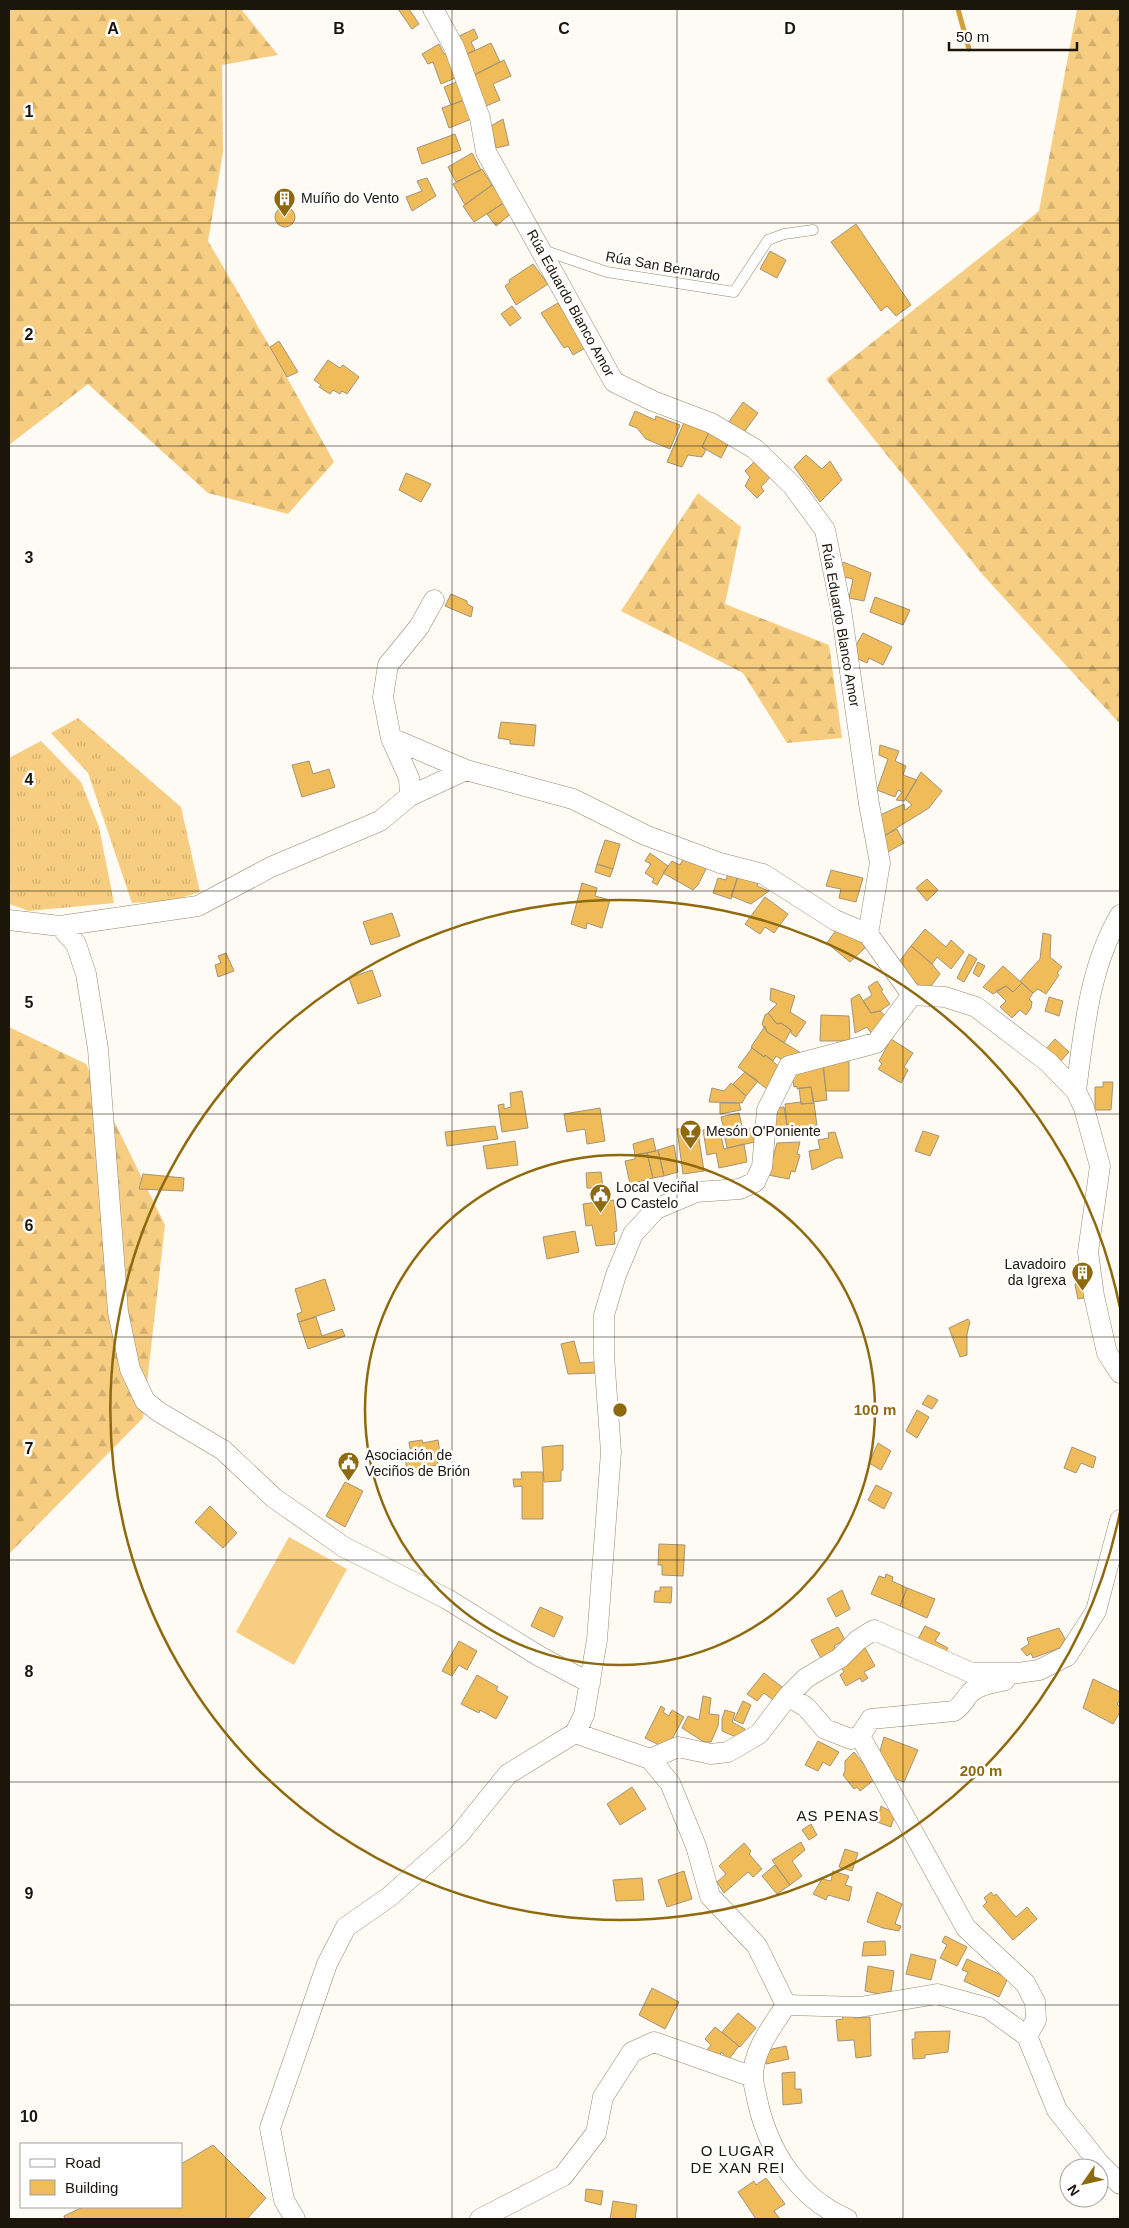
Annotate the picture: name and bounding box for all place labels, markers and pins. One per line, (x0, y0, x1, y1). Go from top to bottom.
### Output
building icon: Muíño do Vento (273, 186, 297, 217)
place label: Muíño do Vento (301, 190, 399, 206)
bar icon: Mesón O'Poniente (678, 1119, 702, 1150)
place label: Mesón O'Poniente (706, 1123, 821, 1139)
place label: Local Veciñal O Castelo (616, 1179, 699, 1211)
public building icon: Local Veciñal O Castelo (588, 1183, 612, 1214)
place label: Lavadoiro da Igrexa (1005, 1256, 1066, 1288)
building icon: Lavadoiro da Igrexa (1070, 1260, 1094, 1291)
centre of rings (611, 1401, 629, 1419)
place label: Asociación de Veciños de Brión (365, 1447, 470, 1479)
public building icon: Asociación de Veciños de Brión (337, 1451, 361, 1482)

